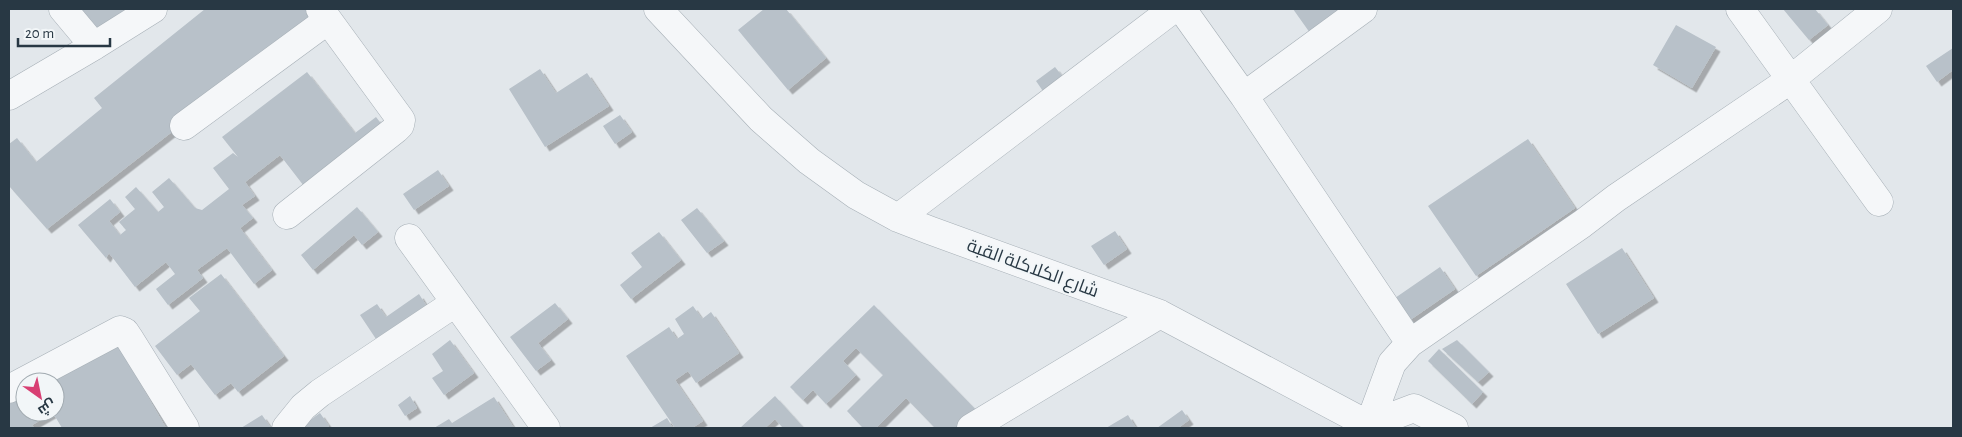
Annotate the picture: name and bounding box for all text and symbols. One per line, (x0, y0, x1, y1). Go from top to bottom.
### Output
scale bar (18, 15, 110, 47)
text: 20 m (25, 26, 54, 41)
street label: شارع الكلاكلة القبة (964, 236, 1101, 303)
north arrow (15, 372, 65, 422)
text: ش (35, 395, 59, 420)

